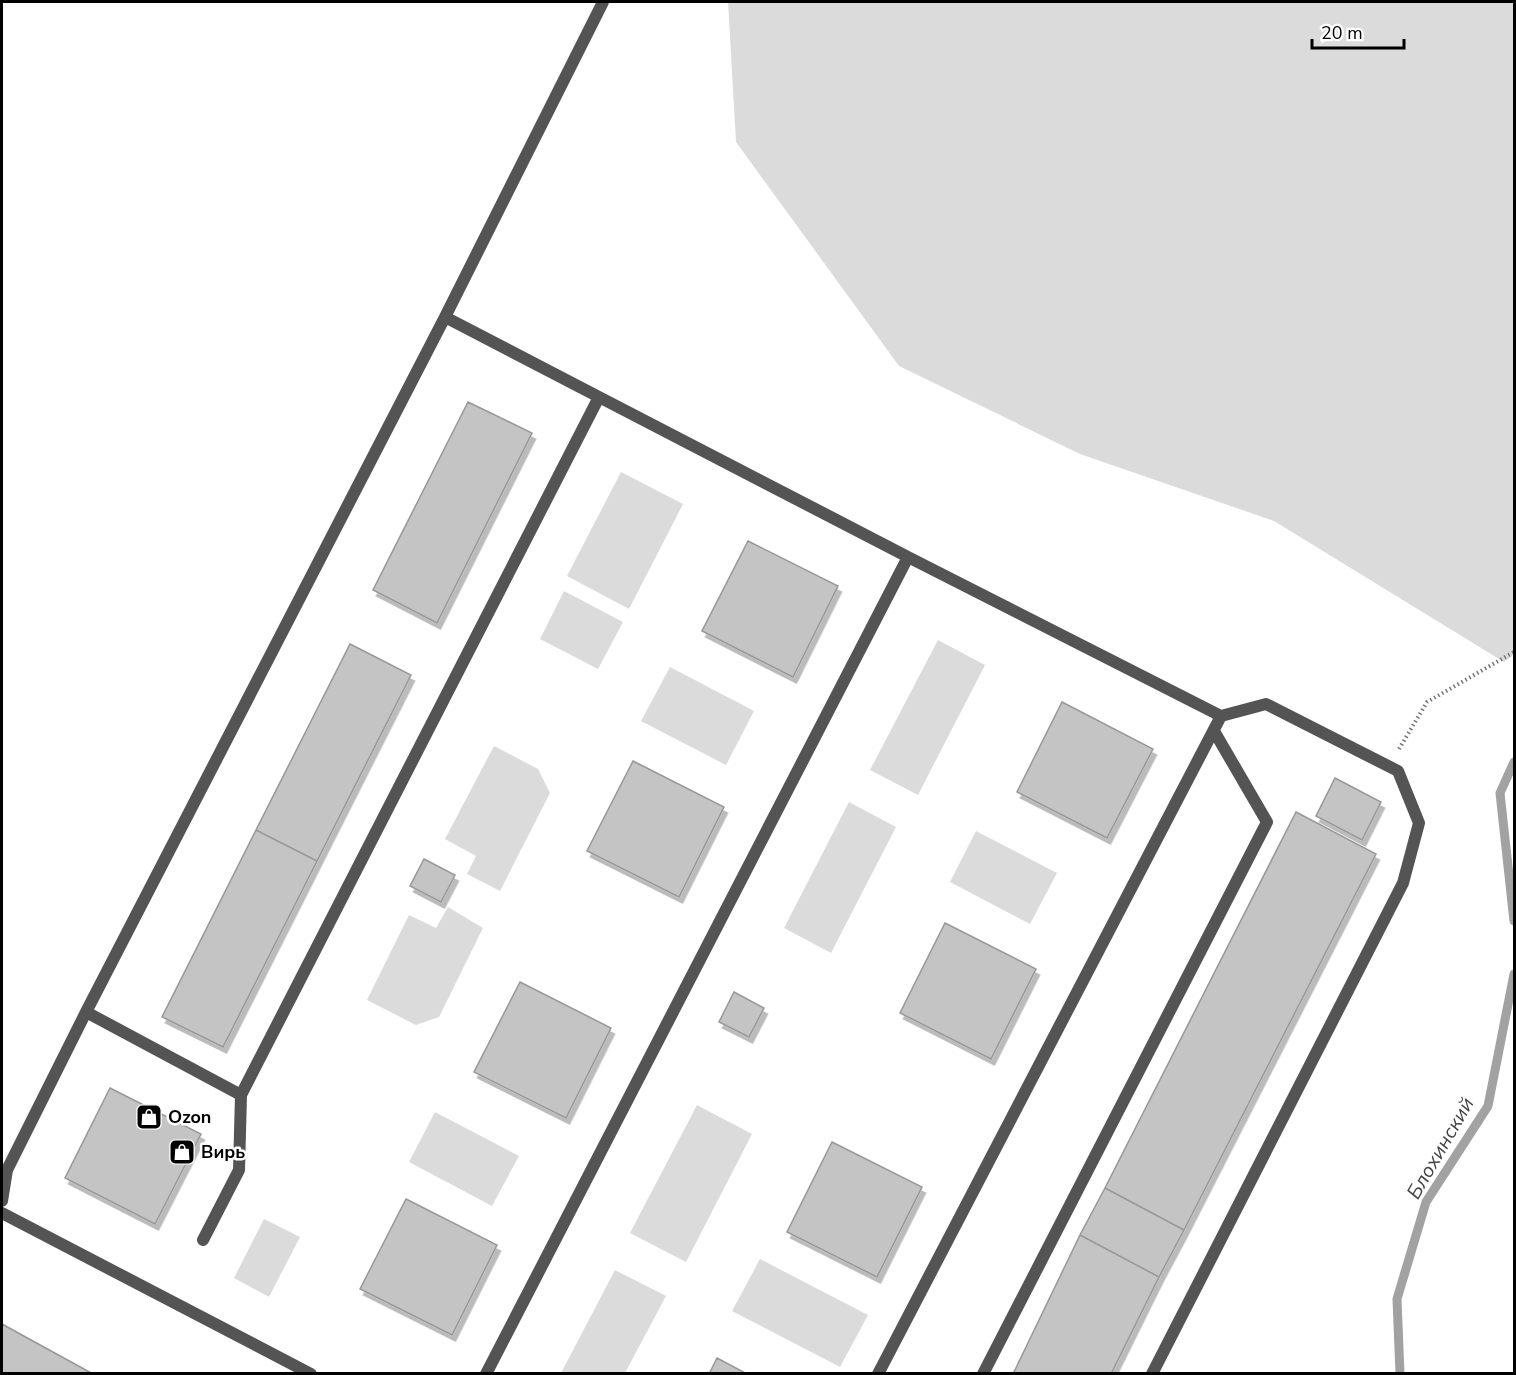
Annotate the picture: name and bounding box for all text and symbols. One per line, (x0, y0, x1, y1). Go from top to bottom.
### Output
scale bar (1312, 12, 1404, 50)
text: 20 m (1321, 21, 1363, 45)
water label: Блохинский (1400, 1092, 1480, 1204)
shop icon: Ozon (134, 1102, 164, 1132)
place label: Ozon (168, 1105, 211, 1129)
shop icon: Вирь (167, 1137, 197, 1167)
place label: Вирь (201, 1140, 245, 1164)

